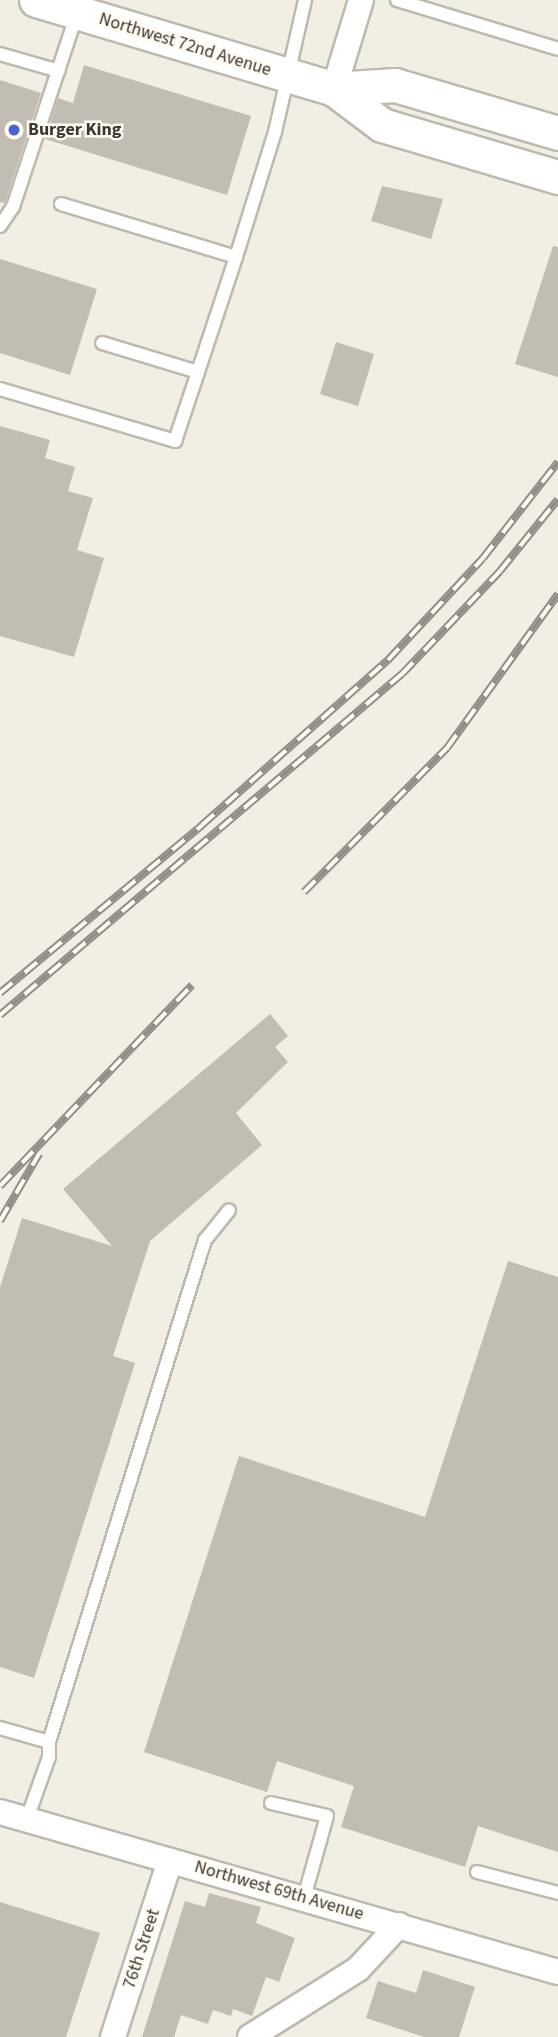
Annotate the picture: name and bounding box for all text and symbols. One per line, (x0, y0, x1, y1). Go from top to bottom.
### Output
street label: Northwest 72nd Avenue (96, 9, 274, 81)
place label: Burger King (28, 119, 121, 141)
marker: Burger King (6, 122, 22, 138)
street label: Northwest 69th Avenue (192, 1856, 366, 1926)
street label: 76th Street (119, 1906, 165, 1992)

